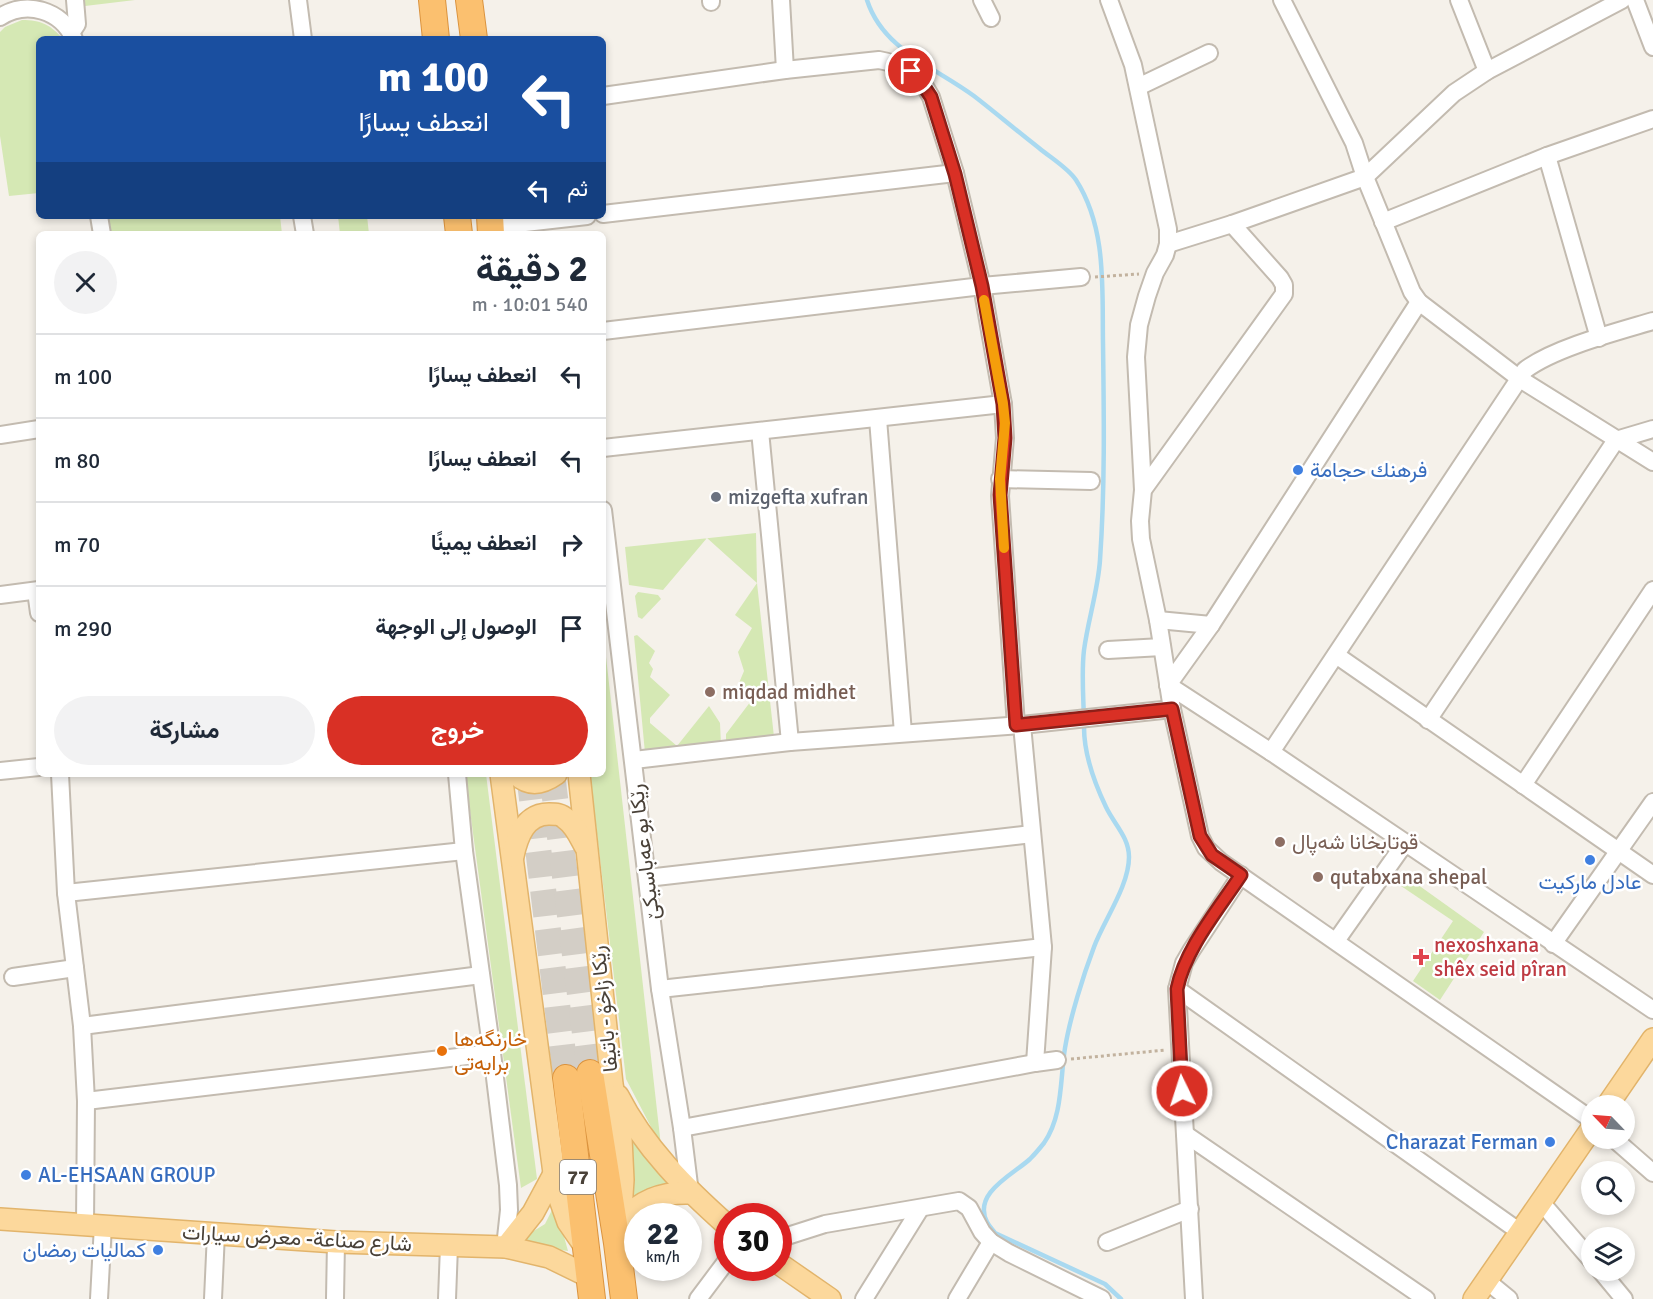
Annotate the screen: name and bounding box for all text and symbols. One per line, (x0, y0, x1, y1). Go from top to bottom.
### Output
pin (885, 45, 936, 96)
text: 100 m (378, 52, 489, 103)
icon: arrive (894, 54, 927, 87)
icon: left (510, 60, 588, 138)
text: انعطف يسارًا (358, 106, 489, 139)
icon: left (522, 174, 555, 207)
text: ثم (567, 175, 588, 202)
text: 2 دقيقة (476, 247, 588, 292)
button: close (54, 251, 117, 314)
text: 540 m · 10:01 (472, 292, 588, 317)
icon: left (555, 360, 588, 393)
text: انعطف يسارًا (428, 361, 537, 388)
text: 100 m (54, 363, 112, 390)
icon: left (555, 444, 588, 477)
text: انعطف يسارًا (428, 445, 537, 472)
text: 80 m (54, 447, 100, 474)
place label: فرهنك حجامة (1310, 457, 1427, 483)
marker: فرهنك حجامة (1291, 463, 1305, 477)
place label: mizgefta xufran (728, 484, 869, 510)
marker: mizgefta xufran (709, 490, 723, 504)
icon: right (555, 528, 588, 561)
text: انعطف يمينًا (431, 529, 537, 556)
text: 70 m (54, 531, 100, 558)
icon: arrive (555, 612, 588, 645)
text: الوصول إلى الوجهة (375, 613, 537, 640)
text: 290 m (54, 615, 112, 642)
place label: miqdad midhet (722, 679, 856, 705)
marker: miqdad midhet (703, 685, 717, 699)
button: مشاركة (54, 696, 315, 765)
button: خروج (327, 696, 588, 765)
street label: رێكا بو عه‌باسيكێ (623, 783, 665, 921)
place label: قوتابخانا شەپال (1292, 829, 1418, 856)
marker: قوتابخانا شەپال (1273, 835, 1287, 849)
marker: عادل ماركيت (1583, 853, 1597, 867)
place label: qutabxana shepal (1330, 864, 1487, 890)
place label: عادل ماركيت (1539, 869, 1641, 895)
marker: qutabxana shepal (1311, 870, 1325, 884)
place label: nexoshxana shêx seid pîran (1434, 932, 1567, 982)
street label: رێکا زاخۆ - باتیفا (584, 945, 624, 1073)
marker: nexoshxana shêx seid pîran (1412, 948, 1430, 966)
place label: خارنگه‌ها برايه‌تى (454, 1026, 527, 1076)
marker: خارنگه‌ها برايه‌تى (435, 1044, 449, 1058)
position arrow (1150, 1059, 1214, 1123)
north arrow (1581, 1095, 1635, 1149)
map controls (1581, 1095, 1635, 1281)
place label: Charazat Ferman (1386, 1129, 1538, 1155)
marker: Charazat Ferman (1543, 1135, 1557, 1149)
road number: 77 (560, 1160, 596, 1194)
button: search (1581, 1161, 1635, 1215)
place label: AL-EHSAAN GROUP (38, 1162, 216, 1188)
marker: AL-EHSAAN GROUP (19, 1168, 33, 1182)
speed limit sign: 30 (714, 1203, 792, 1281)
text: 22 (647, 1216, 679, 1253)
street label: شارع صناعة- معرض سيارات (181, 1219, 413, 1258)
button: layers (1581, 1227, 1635, 1281)
place label: كماليات رمضان (22, 1237, 146, 1263)
marker: كماليات رمضان (151, 1243, 165, 1257)
text: km/h (646, 1248, 680, 1266)

